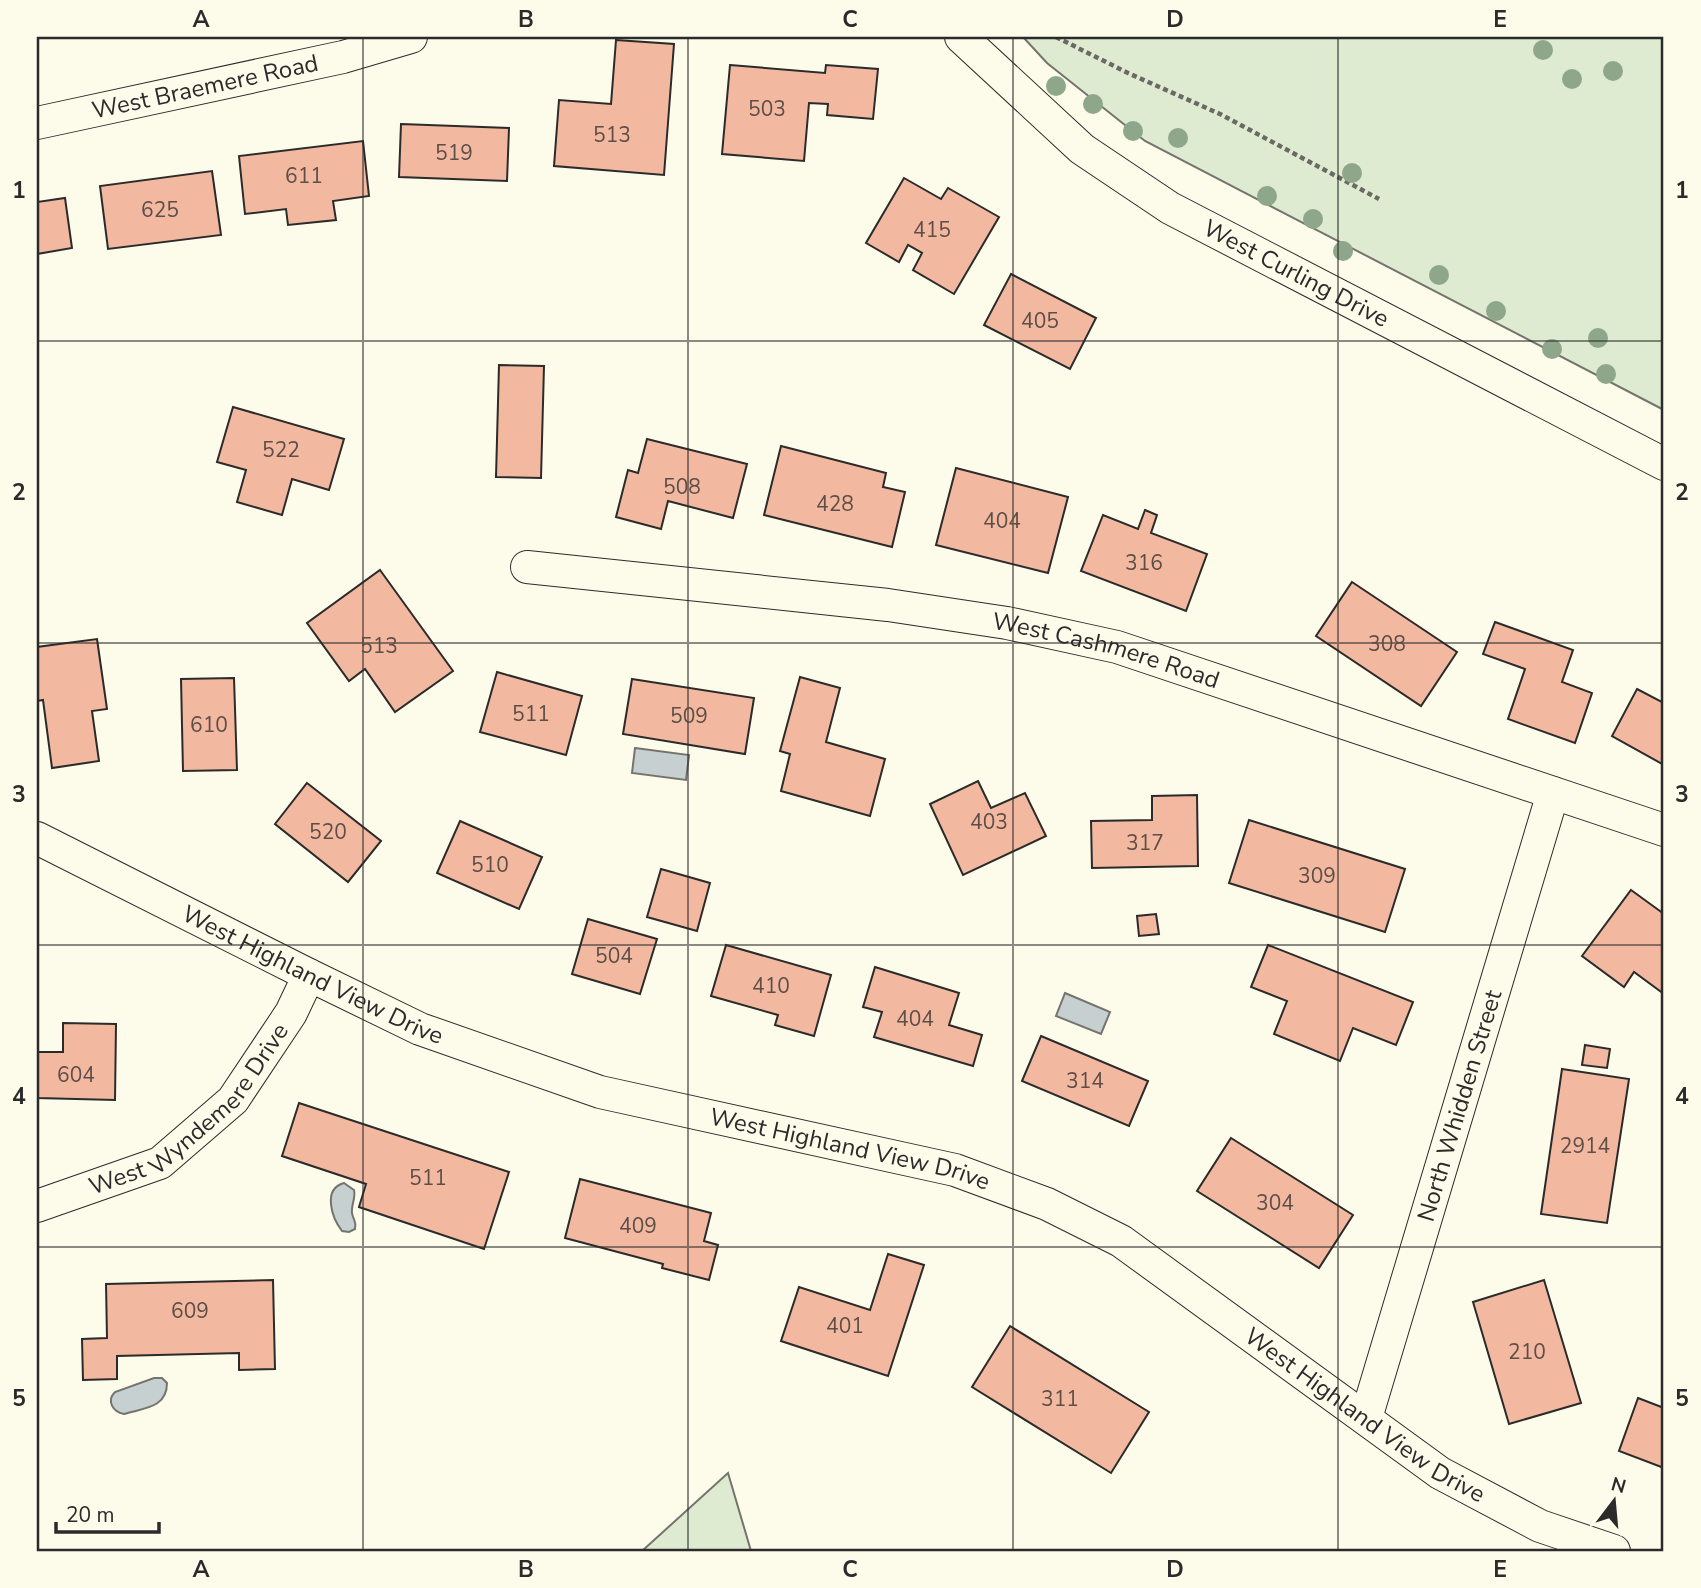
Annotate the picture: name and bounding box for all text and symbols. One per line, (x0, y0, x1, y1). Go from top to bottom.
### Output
text: A (192, 4, 210, 35)
text: B (518, 4, 534, 35)
text: C (842, 4, 858, 35)
text: D (1166, 4, 1184, 35)
text: E (1493, 4, 1507, 35)
street label: West Braemere Road (89, 47, 321, 127)
house number: 503 (748, 95, 786, 123)
house number: 513 (593, 121, 631, 149)
house number: 519 (435, 139, 473, 167)
house number: 611 (285, 162, 323, 190)
text: 1 (12, 175, 26, 206)
text: 1 (1675, 175, 1689, 206)
house number: 625 (141, 196, 179, 224)
street label: West Curling Drive (1198, 212, 1395, 335)
house number: 415 (913, 216, 951, 244)
house number: 405 (1021, 307, 1059, 335)
house number: 522 (262, 436, 300, 464)
house number: 508 (663, 473, 701, 501)
text: 2 (12, 477, 26, 508)
text: 2 (1675, 477, 1689, 508)
house number: 428 (816, 490, 854, 518)
house number: 404 (983, 507, 1021, 535)
house number: 316 (1125, 549, 1163, 577)
street label: West Cashmere Road (990, 605, 1224, 696)
house number: 308 (1368, 630, 1406, 658)
house number: 513 (360, 632, 398, 660)
house number: 511 (512, 700, 550, 728)
house number: 509 (670, 702, 708, 730)
house number: 610 (190, 711, 228, 739)
text: 3 (12, 779, 26, 810)
text: 3 (1675, 779, 1689, 810)
house number: 403 (970, 808, 1008, 836)
house number: 520 (309, 818, 347, 846)
house number: 317 (1126, 829, 1164, 857)
house number: 510 (471, 851, 509, 879)
house number: 309 (1298, 862, 1336, 890)
street label: West Highland View Drive (177, 898, 448, 1052)
house number: 504 (595, 942, 633, 970)
house number: 410 (752, 972, 790, 1000)
street label: North Whidden Street (1410, 985, 1509, 1225)
house number: 404 (896, 1005, 934, 1033)
street label: West Wyndemere Drive (85, 1017, 296, 1203)
house number: 604 (57, 1061, 95, 1089)
house number: 314 (1066, 1067, 1104, 1095)
text: 4 (12, 1081, 26, 1112)
text: 4 (1675, 1081, 1689, 1112)
street label: West Highland View Drive (707, 1101, 995, 1198)
house number: 2914 (1560, 1132, 1610, 1160)
house number: 511 (409, 1164, 447, 1192)
house number: 304 (1256, 1189, 1294, 1217)
house number: 409 (619, 1212, 657, 1240)
house number: 609 (171, 1297, 209, 1325)
house number: 401 (826, 1312, 864, 1340)
street label: West Highland View Drive (1238, 1320, 1491, 1510)
house number: 210 (1508, 1338, 1546, 1366)
text: 5 (12, 1383, 26, 1414)
text: 5 (1675, 1383, 1689, 1414)
house number: 311 (1041, 1385, 1079, 1413)
north arrow (1578, 1466, 1648, 1536)
text: N (1608, 1471, 1629, 1500)
scale bar (56, 1490, 159, 1534)
text: 20 m (66, 1501, 115, 1529)
text: A (192, 1554, 210, 1585)
text: B (518, 1554, 534, 1585)
text: C (842, 1554, 858, 1585)
text: D (1166, 1554, 1184, 1585)
text: E (1493, 1554, 1507, 1585)

